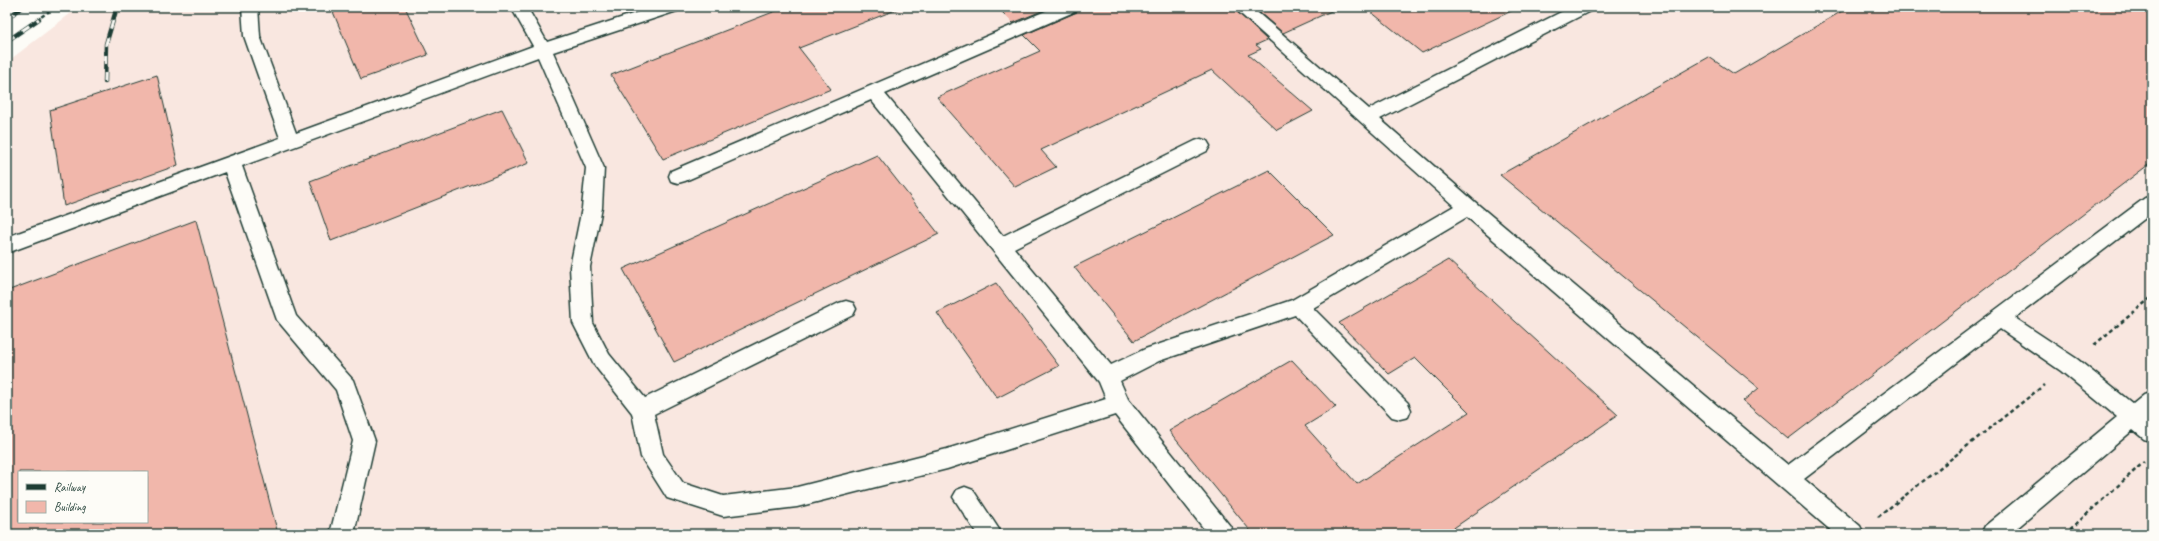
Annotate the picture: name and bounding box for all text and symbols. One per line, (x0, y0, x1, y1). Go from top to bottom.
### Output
legend (18, 471, 148, 523)
text: Railway (54, 479, 86, 495)
text: Building (54, 499, 86, 515)

